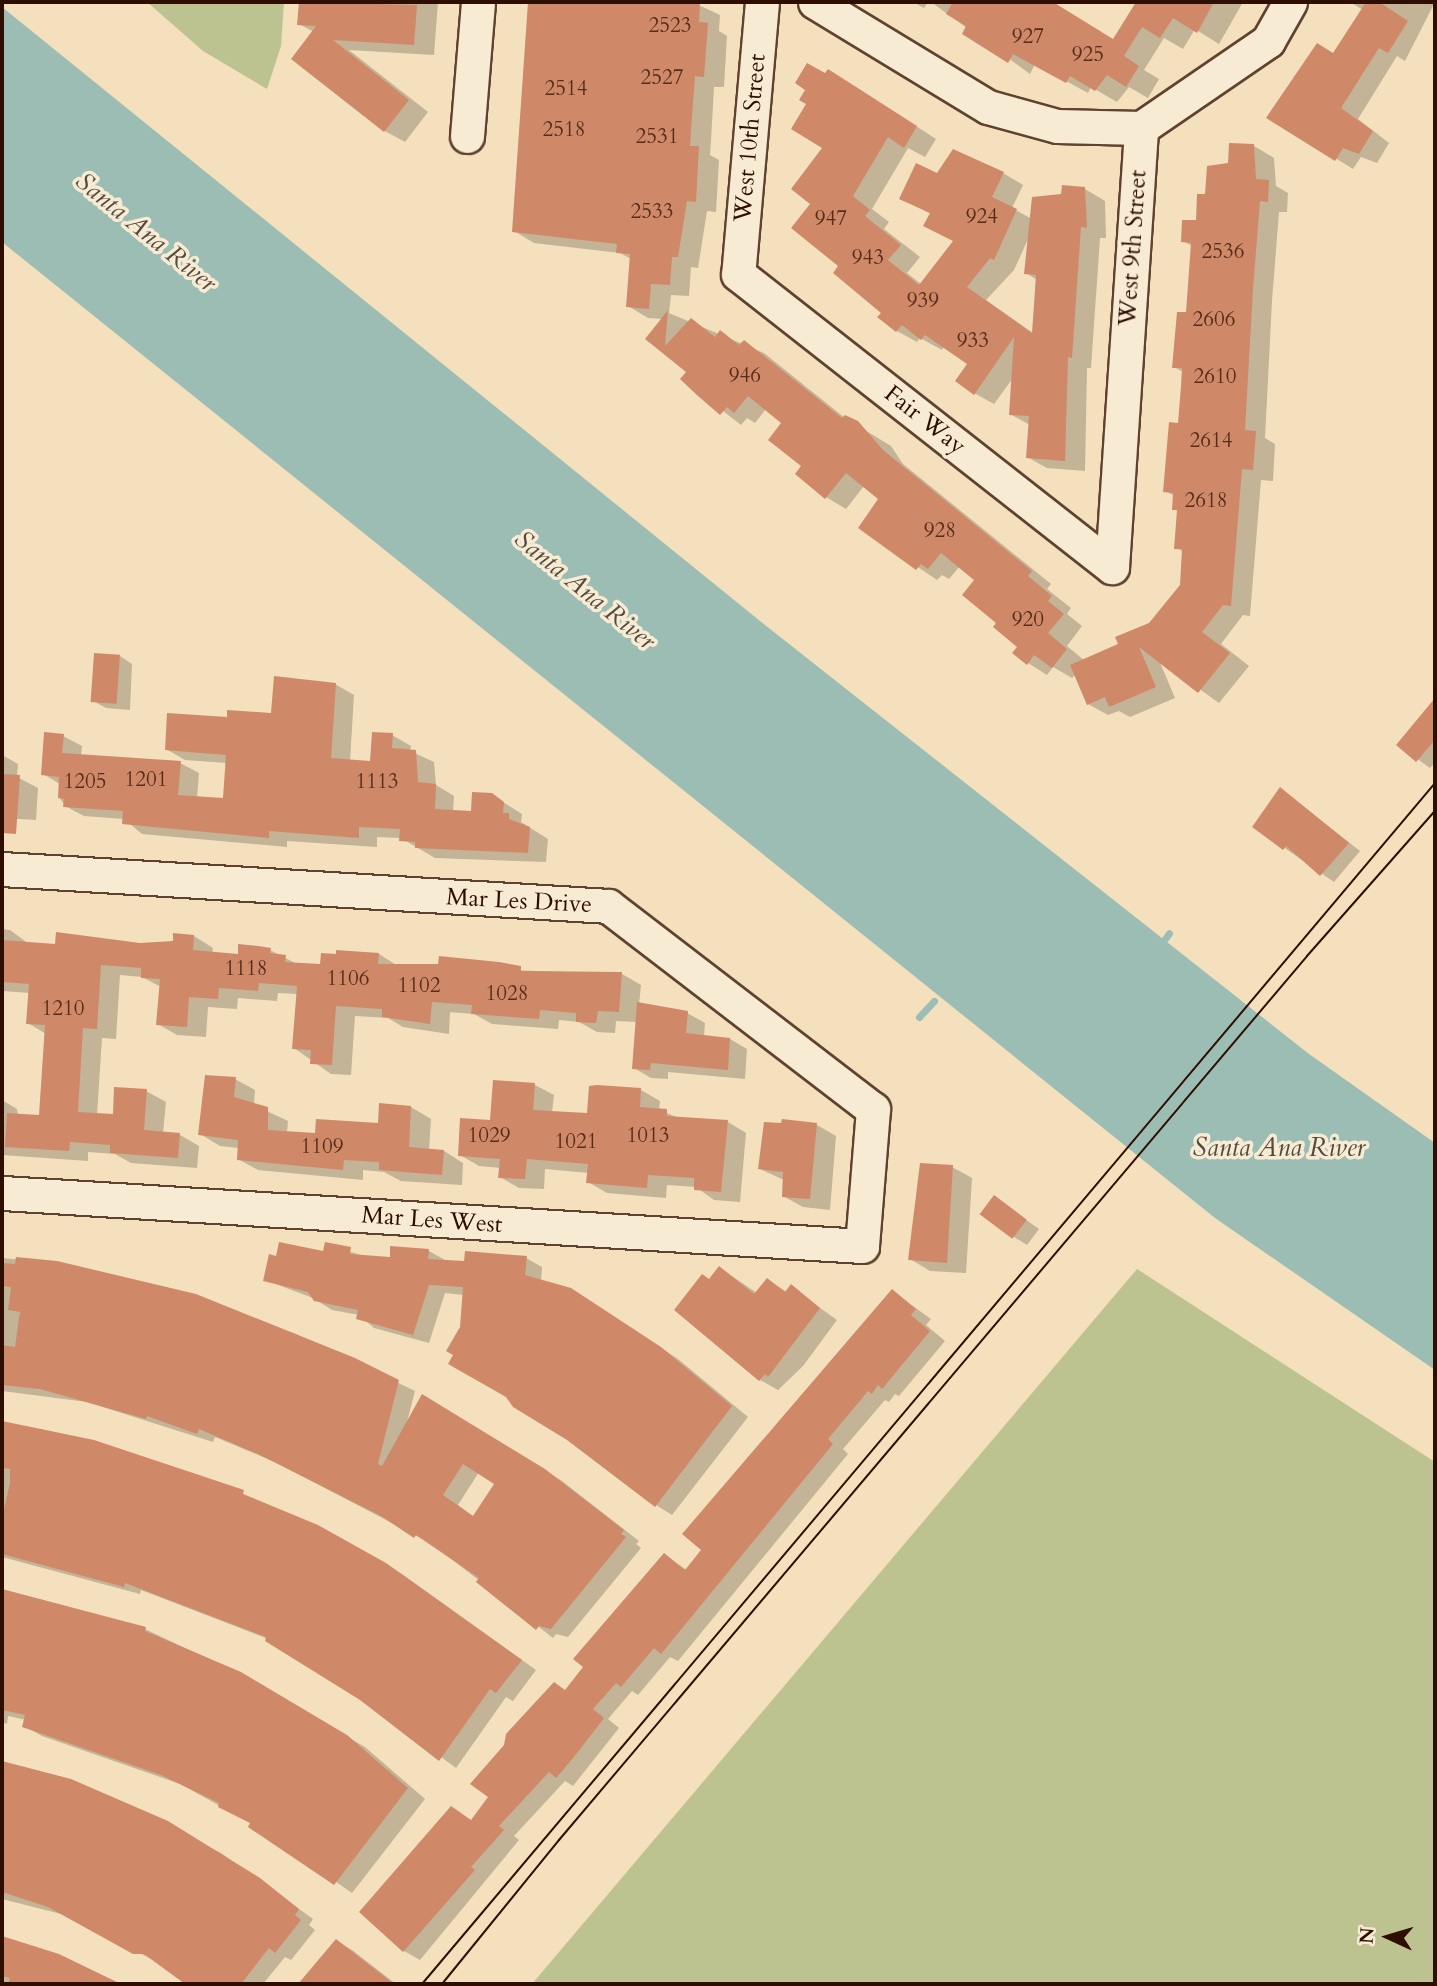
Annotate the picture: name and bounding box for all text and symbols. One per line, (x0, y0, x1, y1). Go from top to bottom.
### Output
house number: 2523 (648, 13, 692, 39)
house number: 927 (1012, 24, 1044, 50)
house number: 925 (1072, 42, 1104, 68)
street label: West 10th Street (728, 53, 772, 223)
house number: 2527 (640, 65, 684, 91)
house number: 2514 (544, 76, 588, 102)
house number: 2518 (542, 117, 586, 143)
house number: 2531 (635, 124, 679, 150)
water label: Santa Ana River (69, 166, 223, 298)
street label: West 9th Street (1113, 169, 1153, 327)
house number: 2533 (630, 199, 674, 225)
house number: 924 (966, 204, 998, 230)
house number: 947 (815, 206, 847, 232)
house number: 2536 (1201, 239, 1245, 265)
house number: 943 (852, 245, 884, 271)
house number: 939 (907, 288, 939, 314)
house number: 2606 (1192, 307, 1236, 333)
house number: 933 (957, 328, 989, 354)
house number: 946 (729, 363, 761, 389)
house number: 2610 (1193, 364, 1237, 390)
street label: Fair Way (878, 379, 972, 461)
house number: 2614 (1189, 428, 1233, 454)
house number: 2618 (1184, 488, 1228, 514)
house number: 928 (924, 518, 956, 544)
water label: Santa Ana River (508, 524, 662, 656)
house number: 920 (1012, 607, 1044, 633)
house number: 1201 (124, 767, 168, 793)
house number: 1205 (63, 769, 107, 795)
house number: 1113 (355, 769, 399, 795)
street label: Mar Les Drive (445, 883, 593, 919)
house number: 1118 (224, 956, 268, 982)
house number: 1106 (326, 966, 370, 992)
house number: 1102 (397, 973, 441, 999)
house number: 1028 (485, 981, 529, 1007)
house number: 1210 (41, 996, 85, 1022)
house number: 1029 (467, 1123, 511, 1149)
house number: 1013 (626, 1123, 670, 1149)
house number: 1021 (554, 1129, 598, 1155)
water label: Santa Ana River (1193, 1132, 1365, 1164)
house number: 1109 (300, 1134, 344, 1160)
street label: Mar Les West (361, 1201, 503, 1239)
north arrow (1353, 1902, 1423, 1972)
text: N (1354, 1926, 1381, 1945)

